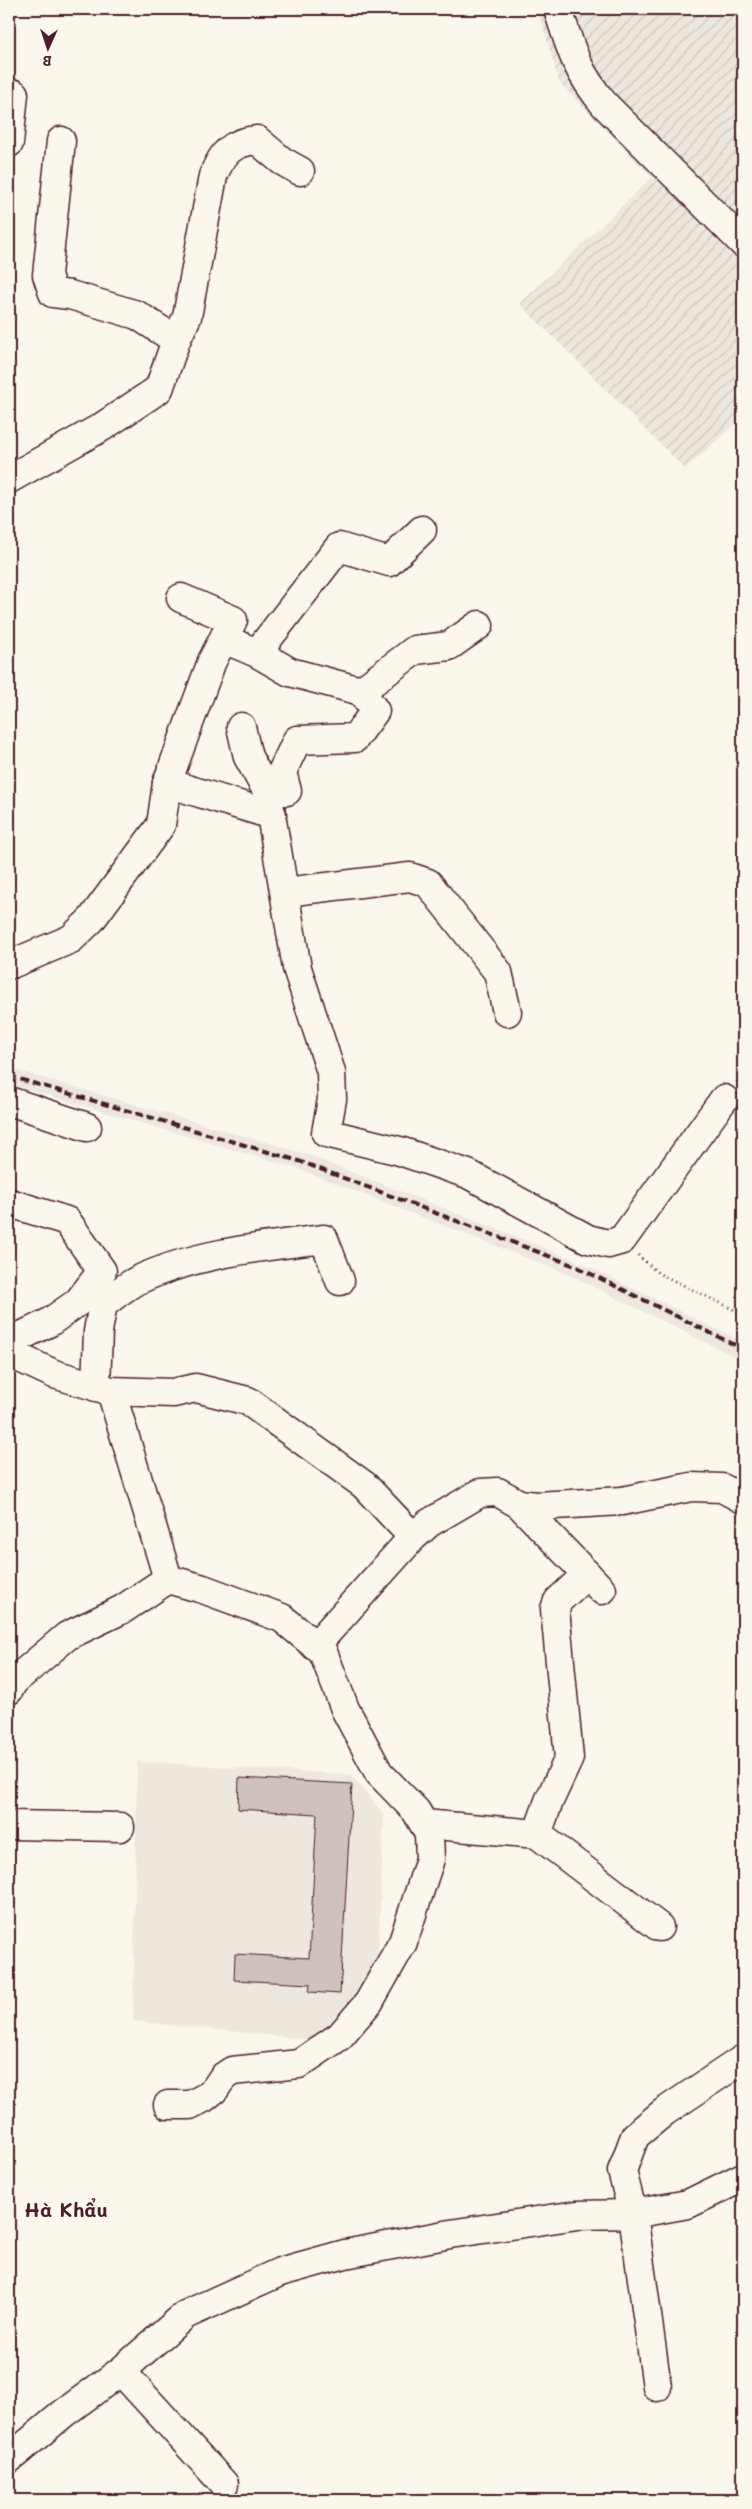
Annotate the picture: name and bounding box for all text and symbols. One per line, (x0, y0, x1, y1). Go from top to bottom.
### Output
north arrow (22, 22, 72, 72)
text: B (42, 52, 53, 71)
district label: Hà Khẩu (24, 2196, 108, 2222)

